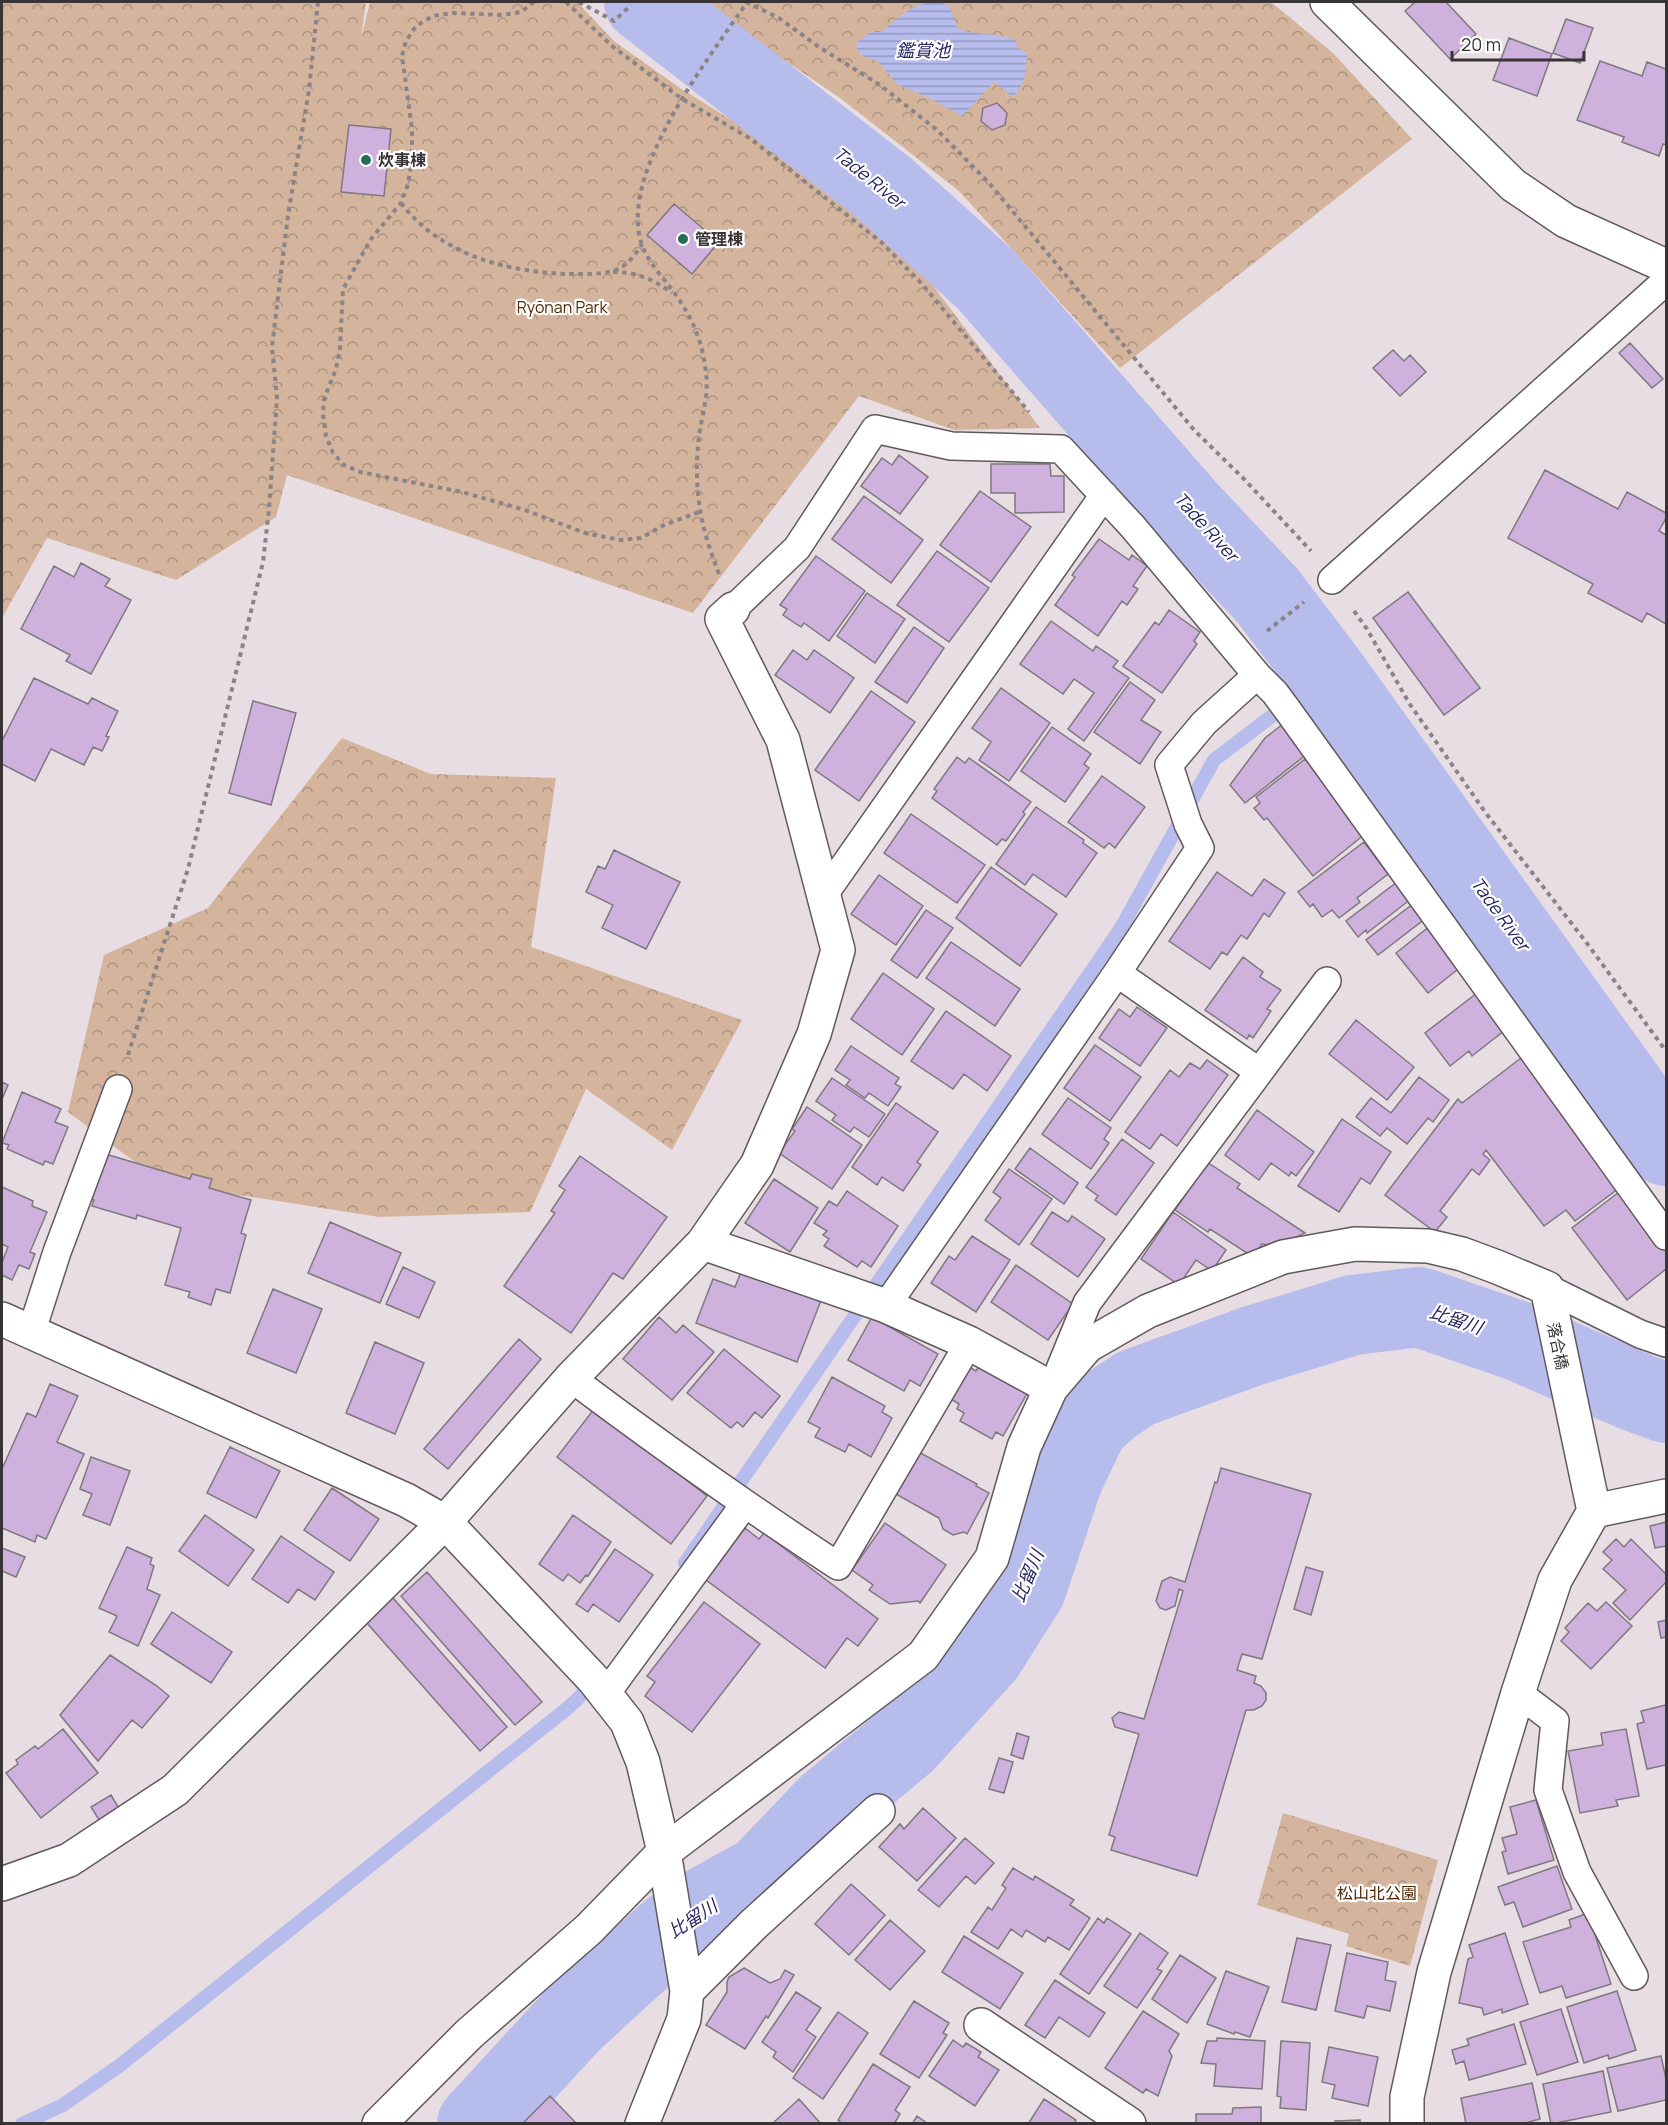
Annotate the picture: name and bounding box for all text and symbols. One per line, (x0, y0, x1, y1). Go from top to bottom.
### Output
scale bar (1452, 24, 1584, 62)
text: 20 m (1461, 32, 1501, 56)
water label: 鑑賞池 (896, 38, 952, 62)
water label: Tade River (829, 141, 912, 215)
place label: 炊事棟 (378, 149, 426, 171)
marker: 炊事棟 (359, 153, 373, 167)
place label: 管理棟 (695, 228, 743, 250)
marker: 管理棟 (676, 232, 690, 246)
park label: Ryōnan Park (517, 296, 608, 318)
water label: Tade River (1169, 486, 1246, 568)
water label: Tade River (1466, 872, 1537, 957)
water label: 比留川 (1427, 1299, 1488, 1340)
street label: 落合橋 (1542, 1320, 1574, 1372)
water label: 比留川 (1005, 1544, 1049, 1605)
park label: 松山北公園 (1337, 1882, 1417, 1904)
water label: 比留川 (663, 1892, 723, 1943)

